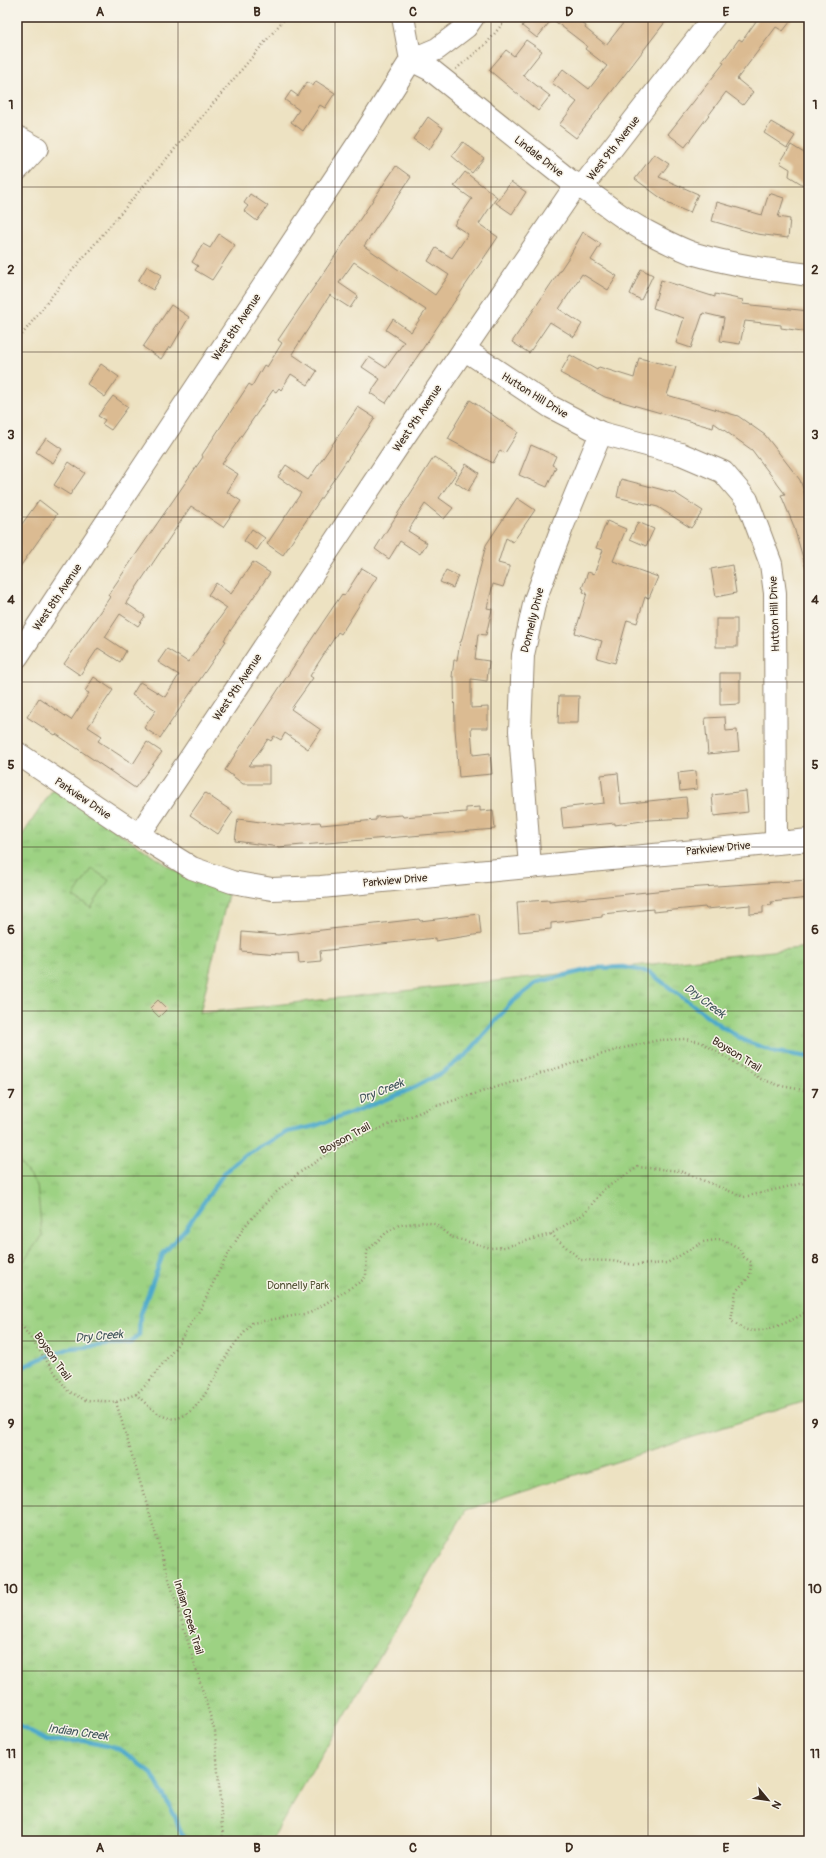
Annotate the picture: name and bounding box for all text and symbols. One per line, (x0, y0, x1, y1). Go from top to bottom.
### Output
text: A (96, 4, 105, 20)
text: B (253, 4, 261, 20)
text: C (409, 4, 417, 20)
text: D (565, 4, 573, 20)
text: E (723, 4, 730, 20)
text: 1 (8, 97, 14, 113)
text: 1 (812, 97, 818, 113)
street label: West 9th Avenue (584, 113, 643, 183)
street label: Lindale Drive (512, 133, 566, 180)
text: 2 (7, 262, 15, 278)
text: 2 (811, 262, 819, 278)
street label: West 8th Avenue (209, 291, 264, 363)
street label: Hutton Hill Drive (499, 370, 571, 421)
street label: West 9th Avenue (390, 382, 445, 454)
text: 3 (7, 427, 15, 443)
text: 3 (811, 427, 819, 443)
street label: West 8th Avenue (30, 561, 85, 633)
street label: Hutton Hill Drive (767, 575, 782, 652)
street label: Donnelly Drive (518, 586, 547, 654)
text: 4 (7, 592, 15, 608)
text: 4 (811, 592, 819, 608)
street label: West 9th Avenue (210, 651, 265, 723)
text: 5 (7, 757, 15, 773)
text: 5 (811, 757, 819, 773)
street label: Parkview Drive (52, 775, 114, 822)
street label: Parkview Drive (685, 839, 752, 858)
street label: Parkview Drive (362, 871, 429, 890)
text: 6 (7, 922, 15, 938)
text: 6 (811, 922, 819, 938)
water label: Dry Creek (681, 981, 729, 1022)
street label: Boyson Trail (710, 1034, 764, 1075)
water label: Dry Creek (356, 1075, 407, 1107)
text: 7 (8, 1086, 15, 1102)
text: 7 (812, 1086, 819, 1102)
street label: Boyson Trail (318, 1120, 373, 1157)
text: 8 (8, 1251, 15, 1267)
text: 8 (812, 1251, 819, 1267)
park label: Donnelly Park (267, 1279, 329, 1292)
water label: Dry Creek (75, 1327, 125, 1346)
street label: Boyson Trail (31, 1330, 74, 1383)
text: 9 (8, 1416, 15, 1432)
text: 9 (812, 1416, 819, 1432)
street label: Indian Creek Trail (171, 1578, 206, 1656)
text: 10 (4, 1581, 18, 1597)
text: 10 (808, 1581, 822, 1597)
water label: Indian Creek (47, 1721, 110, 1744)
text: 11 (6, 1746, 16, 1762)
text: 11 (810, 1746, 820, 1762)
north arrow (748, 1780, 788, 1820)
text: N (769, 1798, 784, 1812)
text: A (96, 1840, 105, 1856)
text: B (253, 1840, 261, 1856)
text: C (409, 1840, 417, 1856)
text: D (565, 1840, 573, 1856)
text: E (723, 1840, 730, 1856)

